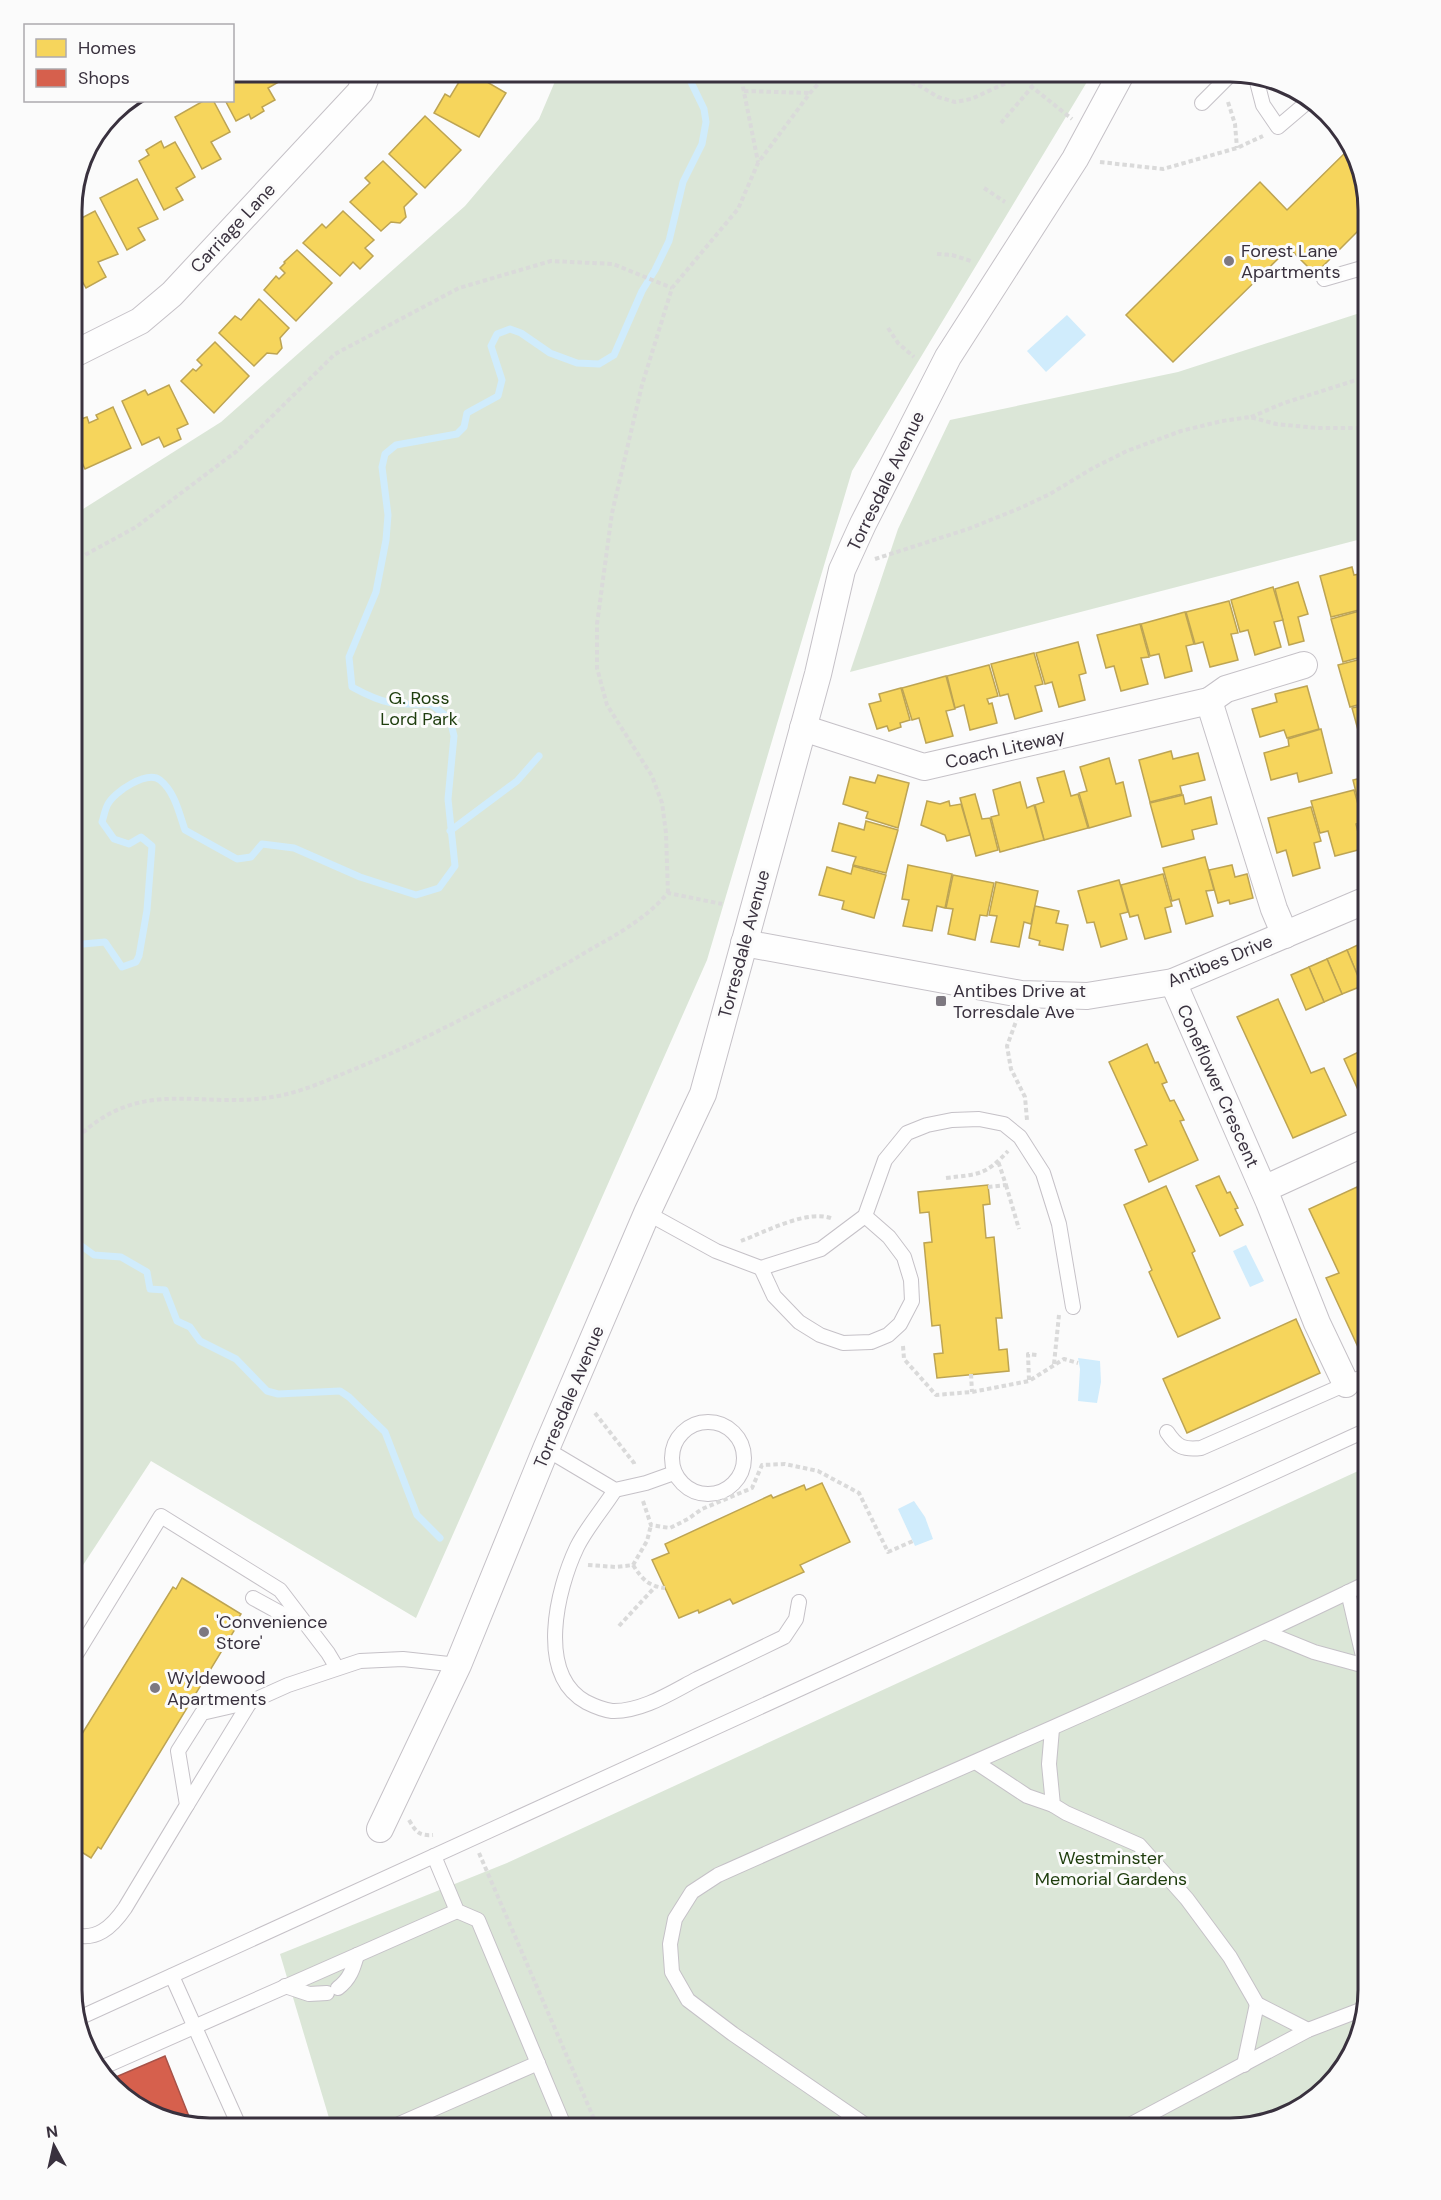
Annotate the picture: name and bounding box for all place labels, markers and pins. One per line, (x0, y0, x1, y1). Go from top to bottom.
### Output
place label: Forest Lane Apartments (1241, 239, 1340, 284)
marker: Forest Lane Apartments (1222, 254, 1236, 268)
place label: Antibes Drive at Torresdale Ave (953, 979, 1086, 1024)
marker: Antibes Drive at Torresdale Ave (934, 994, 948, 1008)
place label: 'Convenience Store' (216, 1610, 328, 1655)
marker: 'Convenience Store' (197, 1625, 211, 1639)
place label: Wyldewood Apartments (167, 1666, 266, 1711)
marker: Wyldewood Apartments (148, 1681, 162, 1695)

